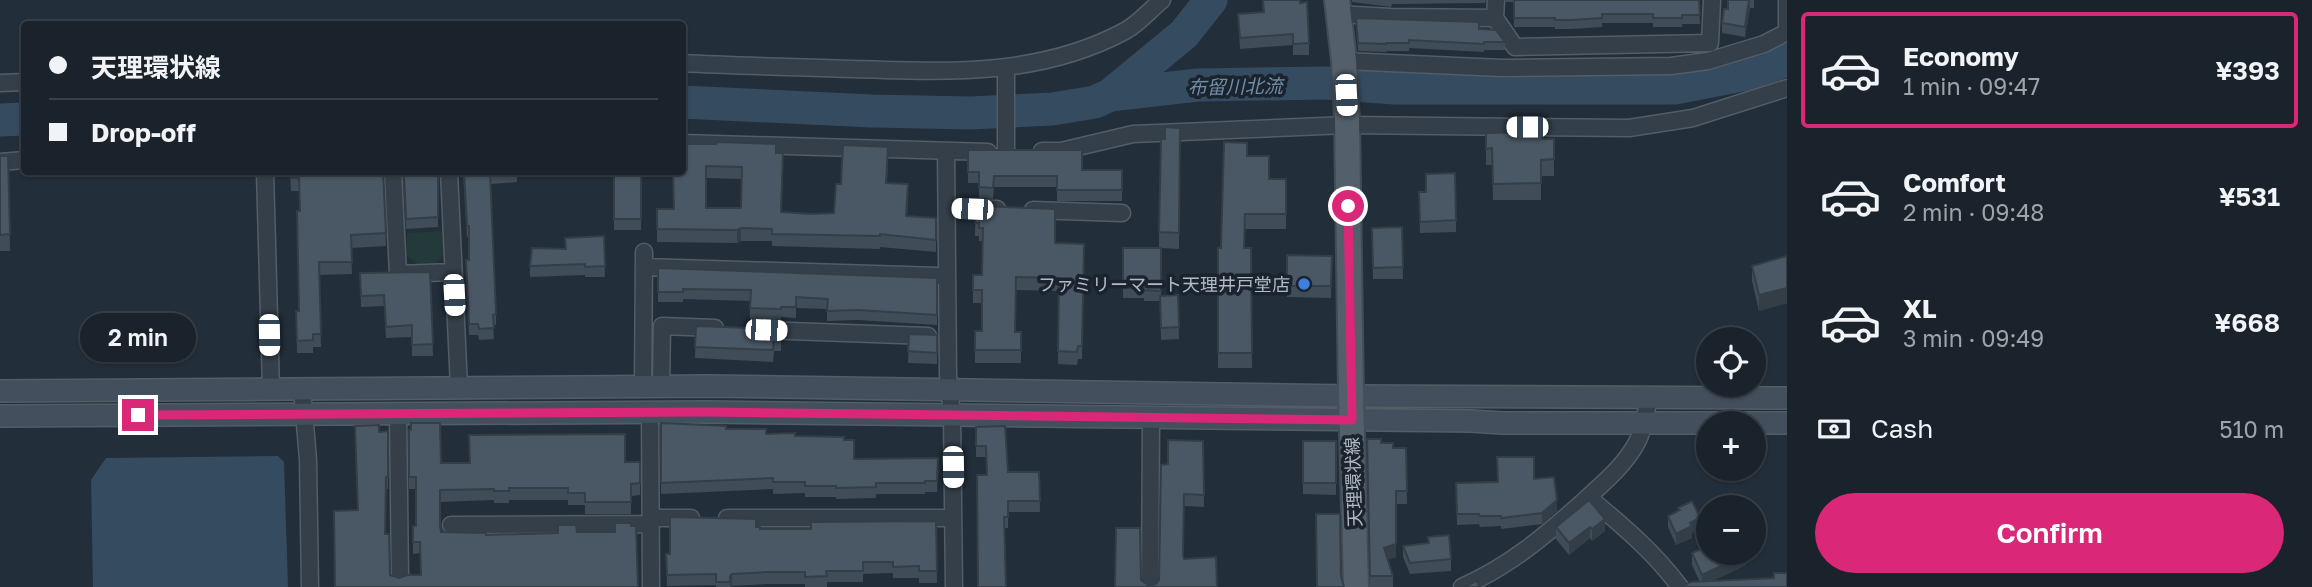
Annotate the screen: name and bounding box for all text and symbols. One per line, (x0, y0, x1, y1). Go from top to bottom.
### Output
icon: car (1819, 39, 1882, 102)
text: Economy (1903, 41, 2019, 72)
text: 天理環状線 (91, 52, 221, 83)
text: ¥393 (2215, 55, 2280, 86)
text: 1 min · 09:47 (1903, 72, 2040, 100)
car (1335, 73, 1358, 117)
water label: 布留川北流 (1187, 74, 1286, 98)
text: Drop-off (91, 117, 196, 148)
car (1507, 117, 1549, 138)
icon: car (1819, 165, 1882, 228)
text: Comfort (1903, 167, 2006, 198)
text: ¥531 (2219, 181, 2280, 212)
route start (1332, 190, 1364, 222)
car (951, 198, 994, 220)
text: 2 min · 09:48 (1903, 198, 2044, 226)
car (443, 273, 466, 317)
place label: ファミリーマート天理井戸堂店 (1038, 273, 1290, 295)
marker: ファミリーマート天理井戸堂店 (1296, 276, 1312, 292)
icon: car (1819, 291, 1882, 354)
text: XL (1903, 293, 1937, 324)
text: ¥668 (2214, 307, 2280, 338)
callout: 2 min (80, 314, 196, 362)
car (259, 314, 280, 356)
car (745, 319, 788, 341)
text: 2 min (108, 323, 168, 351)
text: 3 min · 09:49 (1903, 324, 2044, 352)
map controls (1696, 327, 1766, 565)
button: locate (1696, 327, 1766, 397)
route end (122, 399, 154, 431)
icon: cash (1815, 410, 1853, 448)
button: + (1696, 411, 1766, 481)
text: Cash (1871, 413, 1933, 444)
text: 510 m (2219, 415, 2284, 443)
street label: 天理環状線 (1340, 437, 1366, 527)
car (943, 446, 964, 488)
button: Confirm (1815, 493, 2284, 573)
button: − (1696, 495, 1766, 565)

